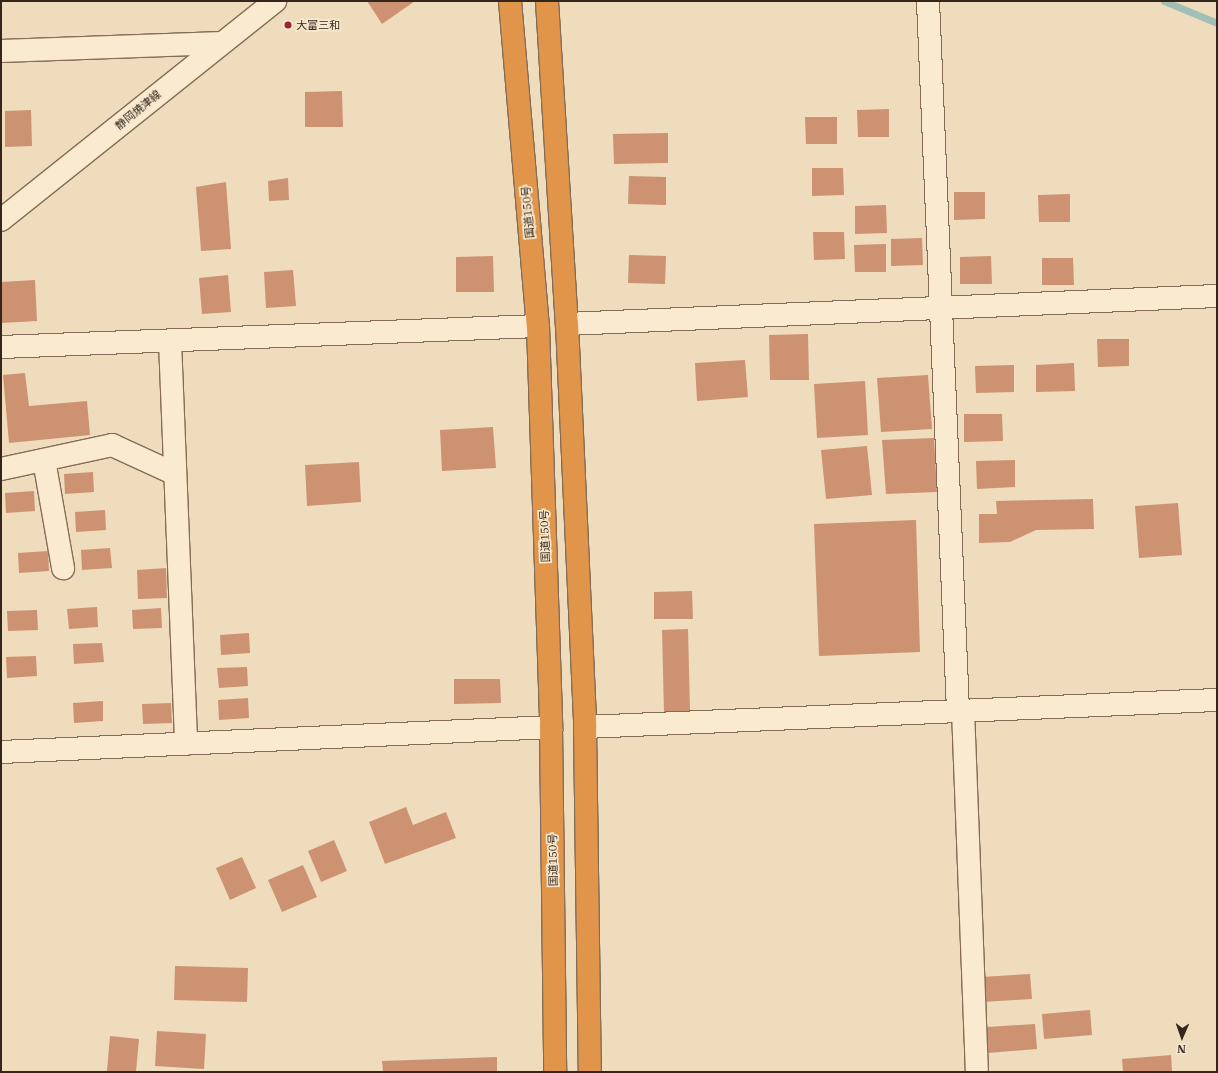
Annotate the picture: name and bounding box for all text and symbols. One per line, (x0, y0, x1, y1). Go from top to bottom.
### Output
place label: 大富三和 (296, 18, 340, 32)
marker: 大富三和 (283, 20, 293, 30)
street label: 静岡焼津線 (112, 88, 164, 132)
street label: 国道150号 (519, 185, 537, 239)
street label: 国道150号 (537, 509, 553, 563)
street label: 国道150号 (546, 833, 560, 887)
north arrow (1162, 1017, 1202, 1057)
text: N (1177, 1042, 1186, 1056)

